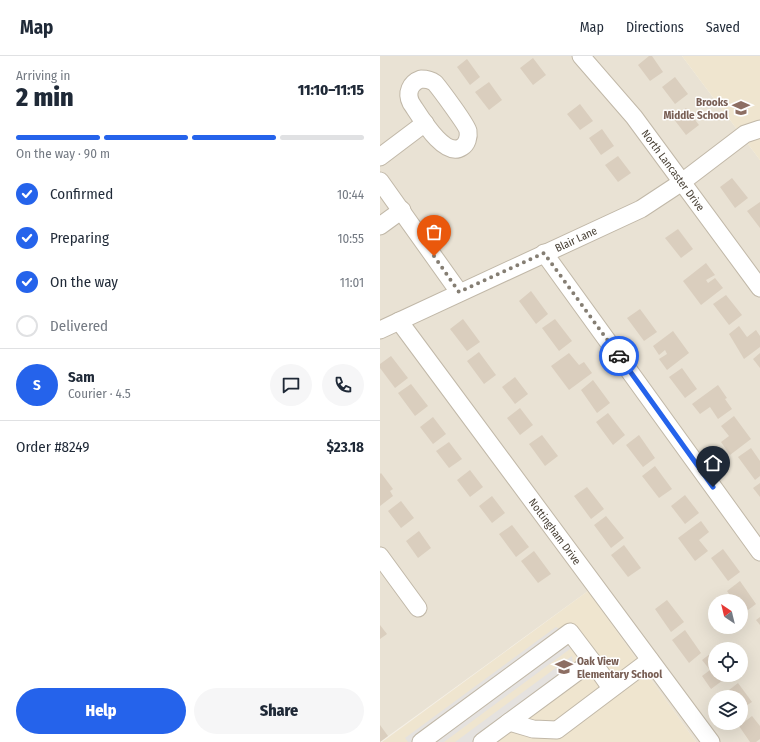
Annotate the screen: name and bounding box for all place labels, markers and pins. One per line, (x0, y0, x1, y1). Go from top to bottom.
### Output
place label: Brooks Middle School (663, 96, 729, 122)
school or university icon: Brooks Middle School (731, 98, 751, 118)
pin (417, 215, 451, 256)
pin (696, 446, 730, 487)
place label: Oak View Elementary School (577, 655, 663, 681)
school or university icon: Oak View Elementary School (554, 657, 574, 677)

